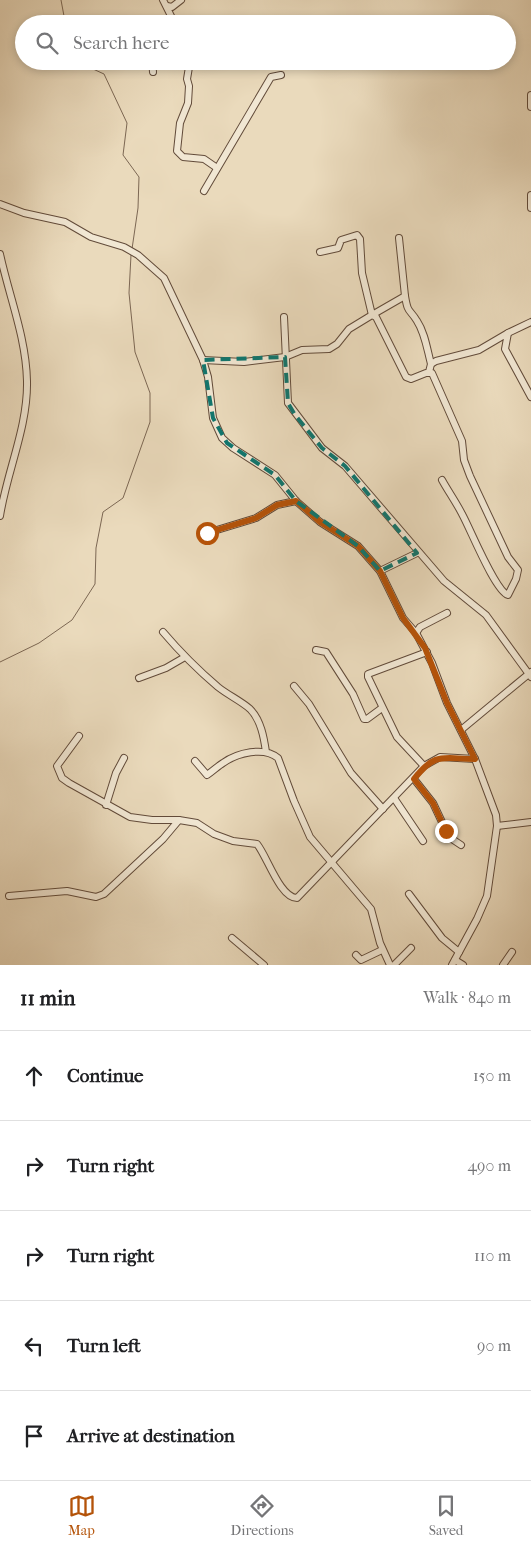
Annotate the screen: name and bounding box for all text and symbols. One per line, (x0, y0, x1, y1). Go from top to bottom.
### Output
search box (15, 15, 516, 70)
icon: search (33, 29, 61, 57)
text: Search here (73, 32, 169, 54)
route start (196, 522, 219, 545)
route end (435, 820, 458, 843)
text: 11 min (20, 986, 75, 1010)
text: Walk · 840 m (423, 988, 511, 1007)
icon: ahead (20, 1062, 48, 1090)
text: Continue (67, 1065, 143, 1087)
text: 150 m (473, 1066, 511, 1085)
icon: right (20, 1152, 48, 1180)
text: Turn right (67, 1155, 154, 1177)
text: 490 m (468, 1156, 511, 1175)
icon: right (20, 1242, 48, 1270)
text: Turn right (67, 1245, 154, 1267)
text: 110 m (474, 1246, 511, 1265)
icon: left (20, 1332, 48, 1360)
text: Turn left (67, 1335, 141, 1357)
text: 90 m (477, 1336, 511, 1355)
icon: arrive (20, 1422, 48, 1450)
text: Arrive at destination (67, 1425, 235, 1447)
tab: Map (68, 1492, 96, 1539)
tab: Directions (231, 1492, 294, 1539)
tab: Saved (429, 1492, 463, 1539)

